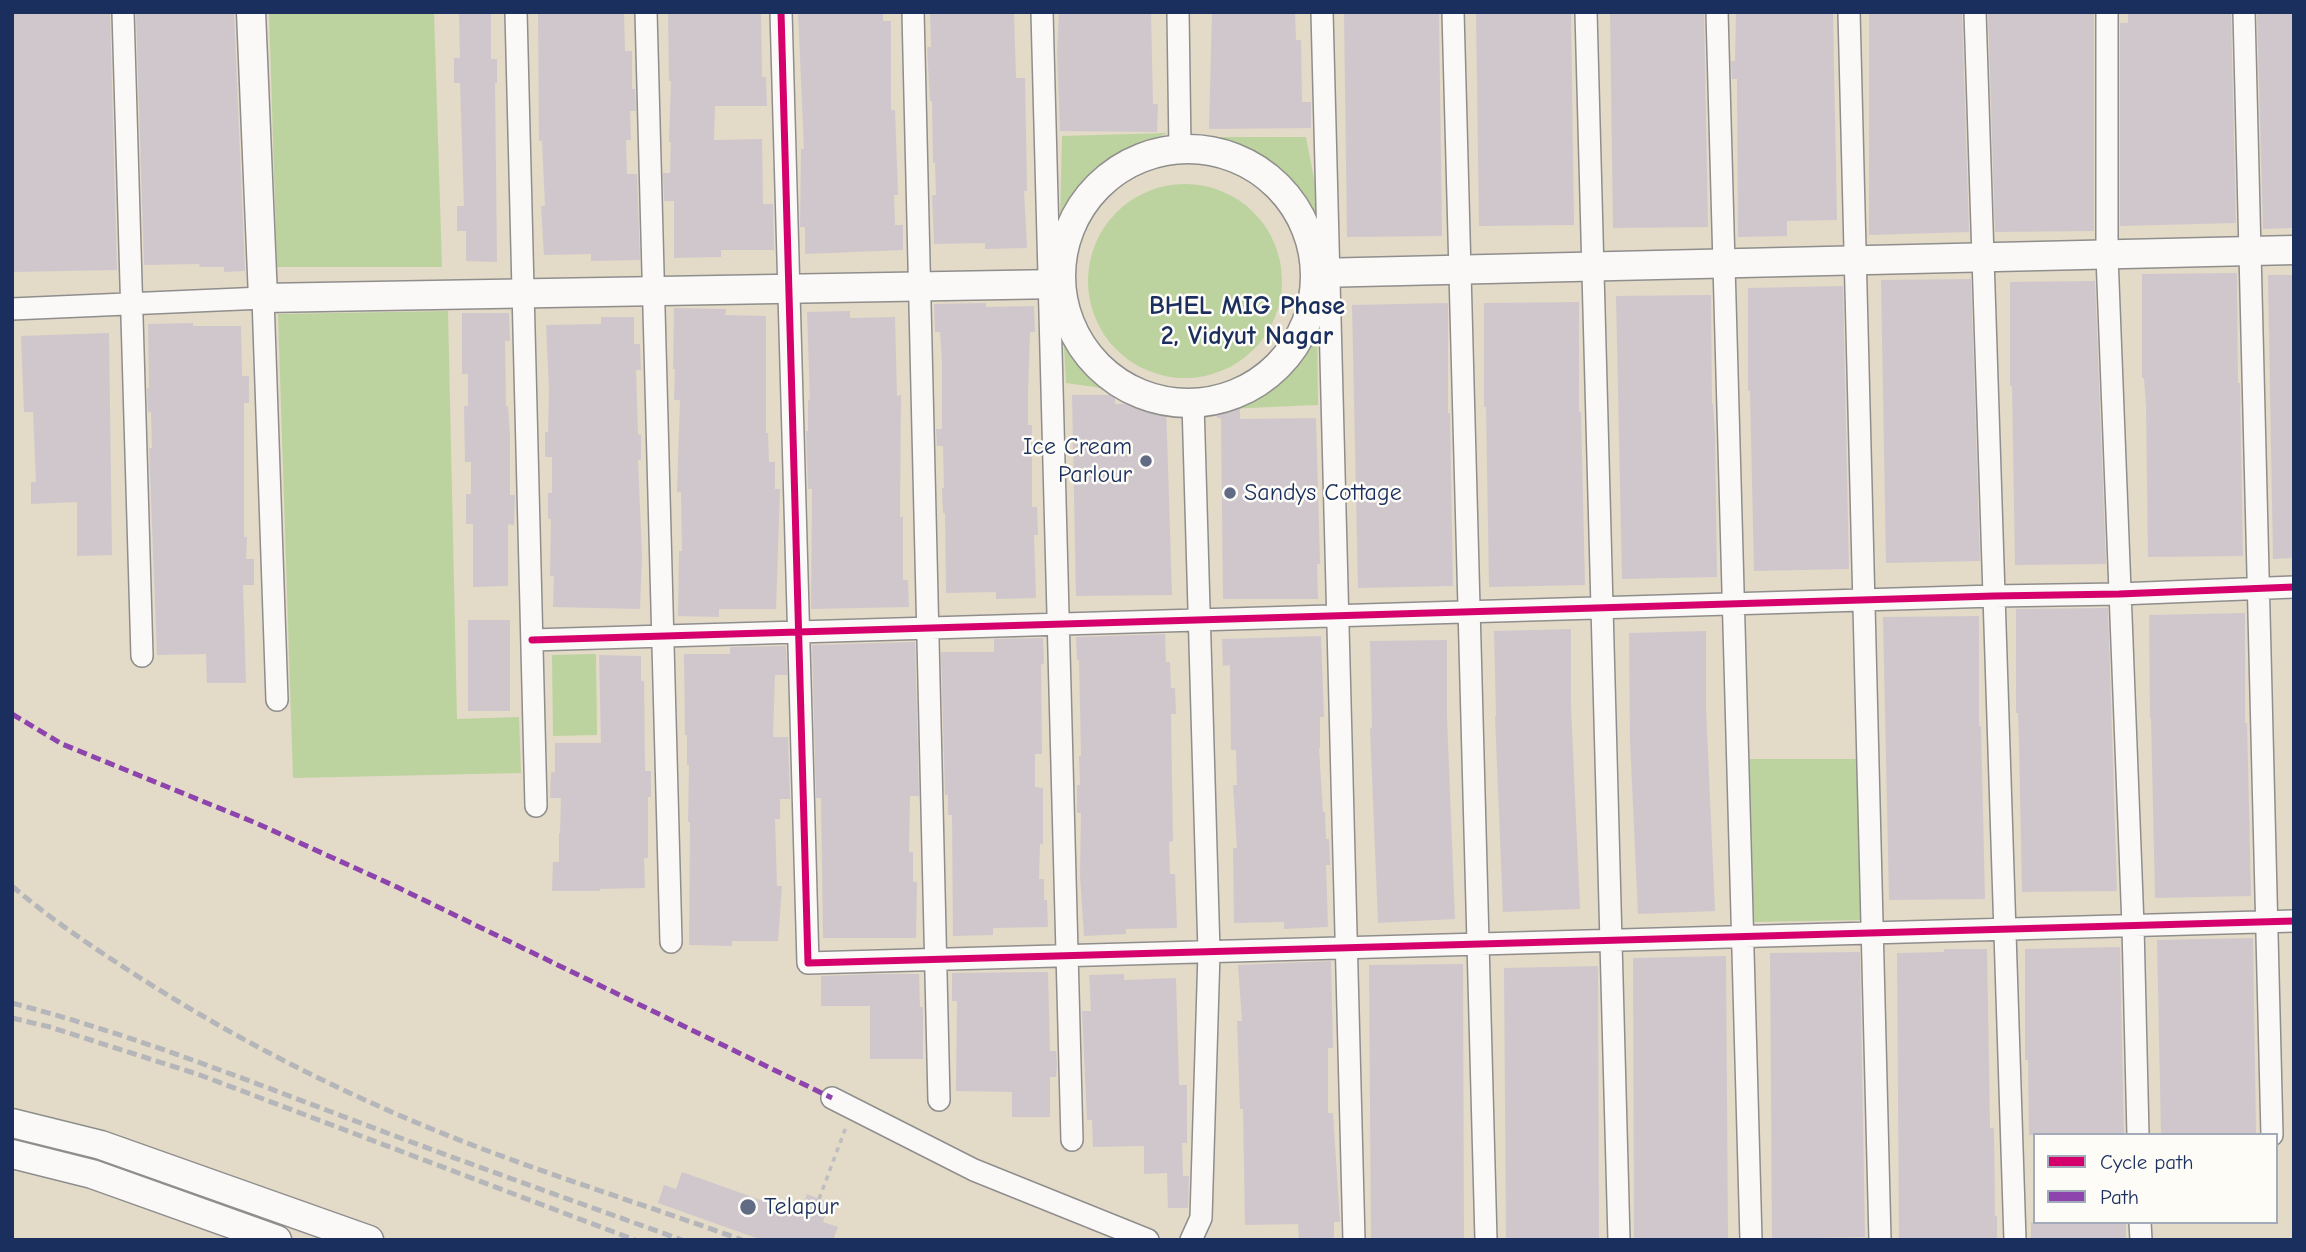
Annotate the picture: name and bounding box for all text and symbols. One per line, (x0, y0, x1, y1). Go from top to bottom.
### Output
district label: BHEL MIG Phase 2, Vidyut Nagar (1149, 291, 1345, 352)
place label: Ice Cream Parlour (1023, 433, 1132, 489)
marker: Ice Cream Parlour (1138, 453, 1154, 469)
place label: Sandys Cottage (1244, 479, 1402, 507)
marker: Sandys Cottage (1222, 485, 1238, 501)
legend (2033, 1133, 2278, 1224)
text: Cycle path (2100, 1150, 2193, 1174)
text: Path (2100, 1185, 2139, 1209)
place label: Telapur (764, 1193, 839, 1221)
marker: Telapur (738, 1197, 758, 1217)

